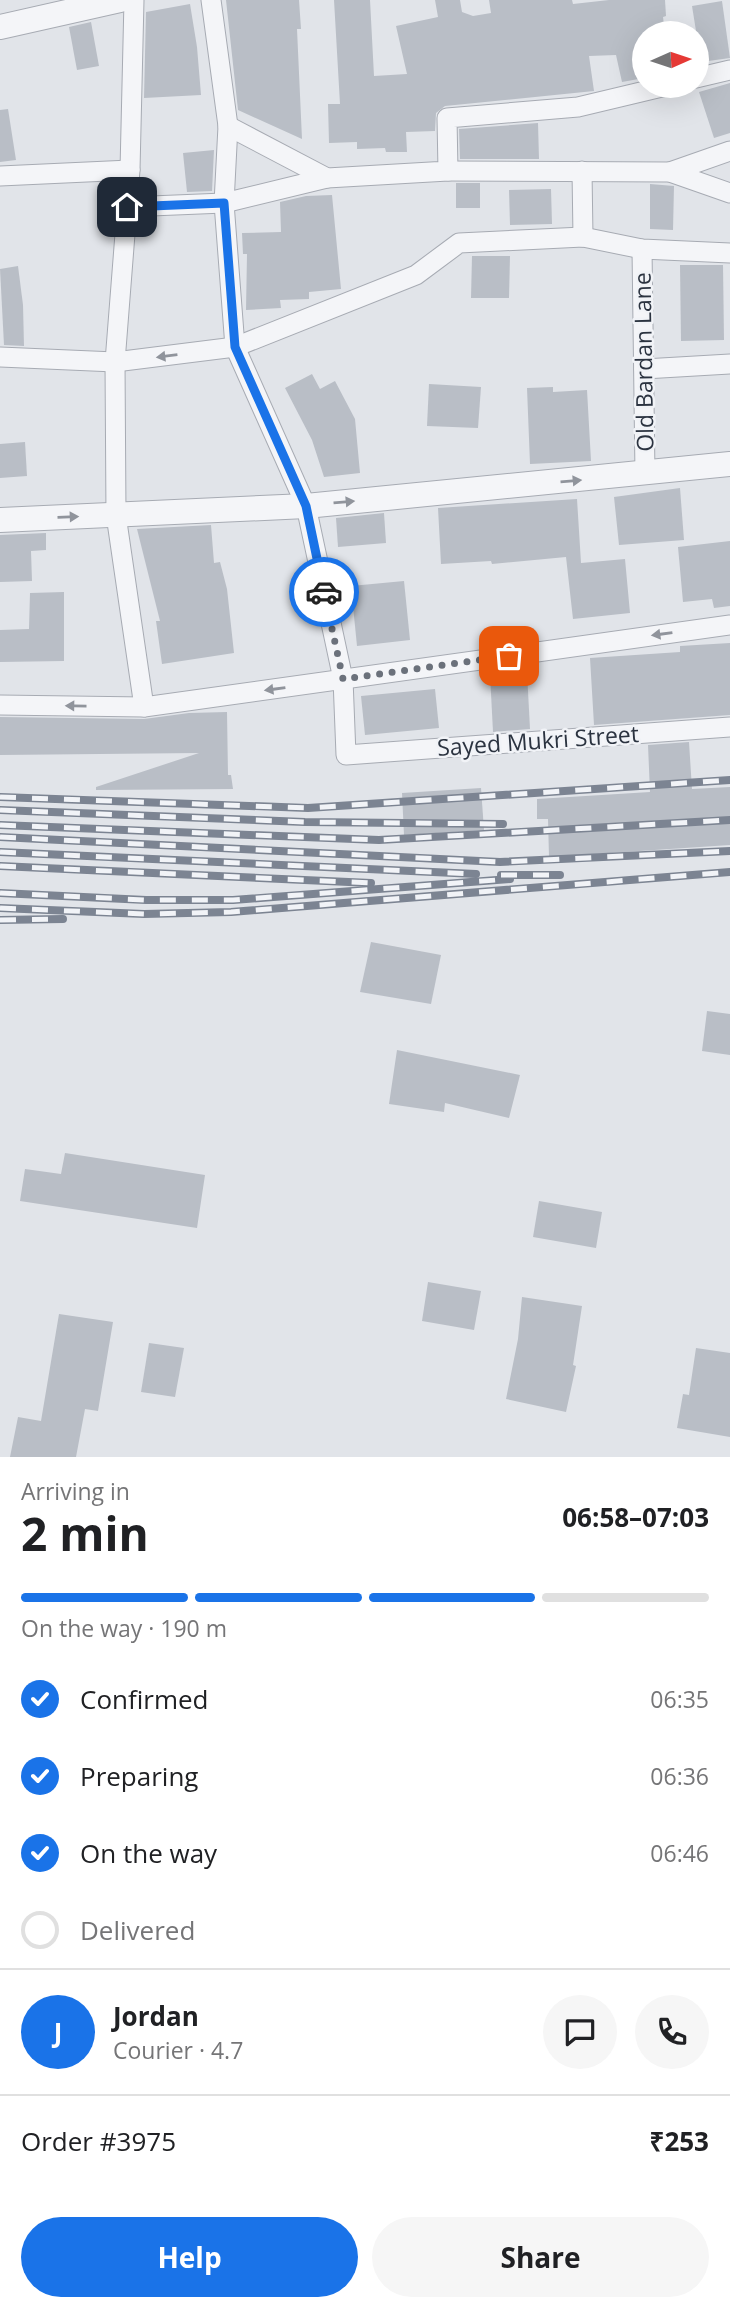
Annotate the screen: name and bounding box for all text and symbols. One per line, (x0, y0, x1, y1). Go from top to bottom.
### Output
north arrow (632, 21, 709, 98)
map controls (632, 21, 709, 98)
pin (97, 177, 157, 237)
icon: home (108, 188, 146, 226)
street label: Old Bardan Lane (625, 272, 661, 452)
one-way arrow (156, 350, 178, 361)
one-way arrow (560, 475, 582, 486)
one-way arrow (333, 496, 355, 507)
one-way arrow (57, 512, 79, 523)
courier (289, 557, 359, 627)
icon: car (305, 573, 343, 611)
pin (479, 626, 539, 686)
one-way arrow (651, 629, 673, 640)
icon: bag (490, 637, 528, 675)
one-way arrow (264, 683, 286, 694)
one-way arrow (64, 700, 86, 712)
street label: Sayed Mukri Street (436, 717, 640, 763)
text: Arriving in (21, 1475, 130, 1507)
text: 06:58–07:03 (562, 1499, 709, 1535)
text: 2 min (21, 1502, 149, 1564)
text: On the way · 190 m (21, 1612, 227, 1644)
icon: check (21, 1680, 59, 1718)
text: Confirmed (80, 1681, 208, 1717)
text: 06:35 (650, 1683, 709, 1715)
icon: check (21, 1757, 59, 1795)
text: Preparing (80, 1758, 198, 1794)
text: 06:36 (650, 1760, 709, 1792)
icon: check (21, 1834, 59, 1872)
text: On the way (80, 1835, 217, 1871)
text: 06:46 (650, 1837, 709, 1869)
text: Delivered (80, 1912, 195, 1948)
button: chat (543, 1995, 617, 2069)
button: phone (635, 1995, 709, 2069)
text: Jordan (113, 1998, 199, 2034)
text: J (54, 2014, 62, 2050)
text: Courier · 4.7 (113, 2034, 243, 2066)
text: Order #3975 (21, 2123, 176, 2159)
text: ₹253 (650, 2123, 709, 2159)
button: Help (21, 2217, 358, 2297)
button: Share (372, 2217, 709, 2297)

